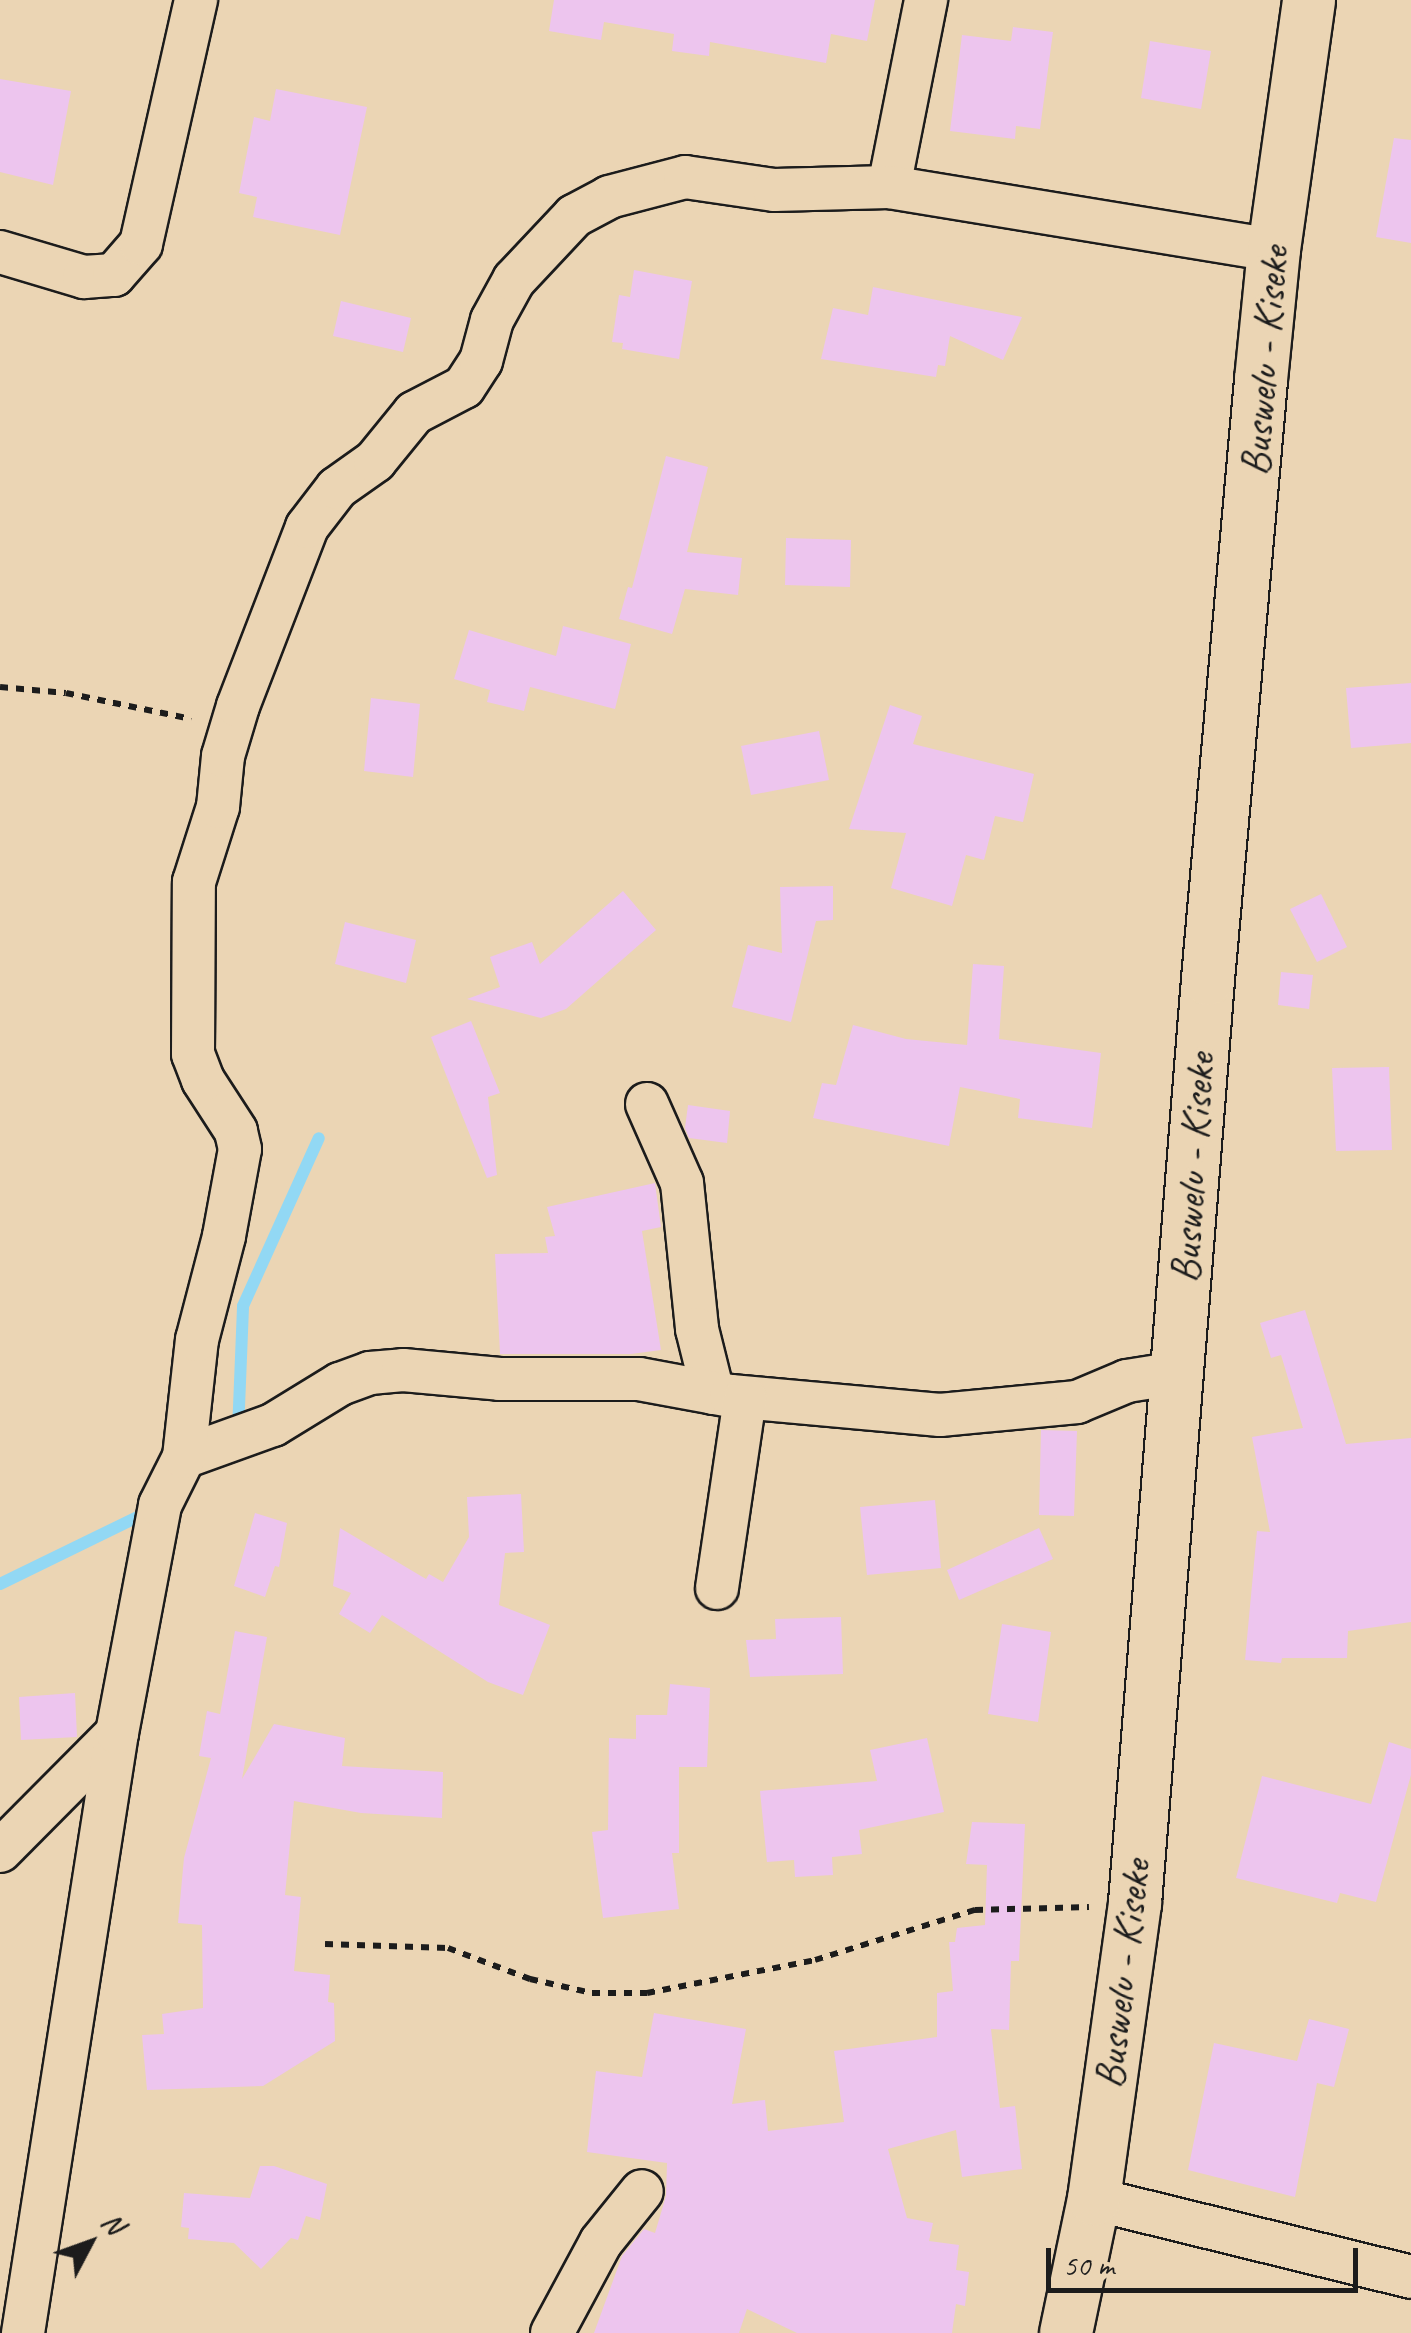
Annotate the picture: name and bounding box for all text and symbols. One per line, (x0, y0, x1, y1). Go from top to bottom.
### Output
street label: Buswelu - Kiseke (1230, 244, 1300, 478)
street label: Buswelu - Kiseke (1160, 1052, 1226, 1284)
street label: Buswelu - Kiseke (1084, 1857, 1162, 2091)
north arrow (40, 2193, 140, 2293)
text: N (94, 2205, 132, 2241)
scale bar (1051, 2228, 1364, 2290)
text: 50 m (1063, 2246, 1114, 2284)

